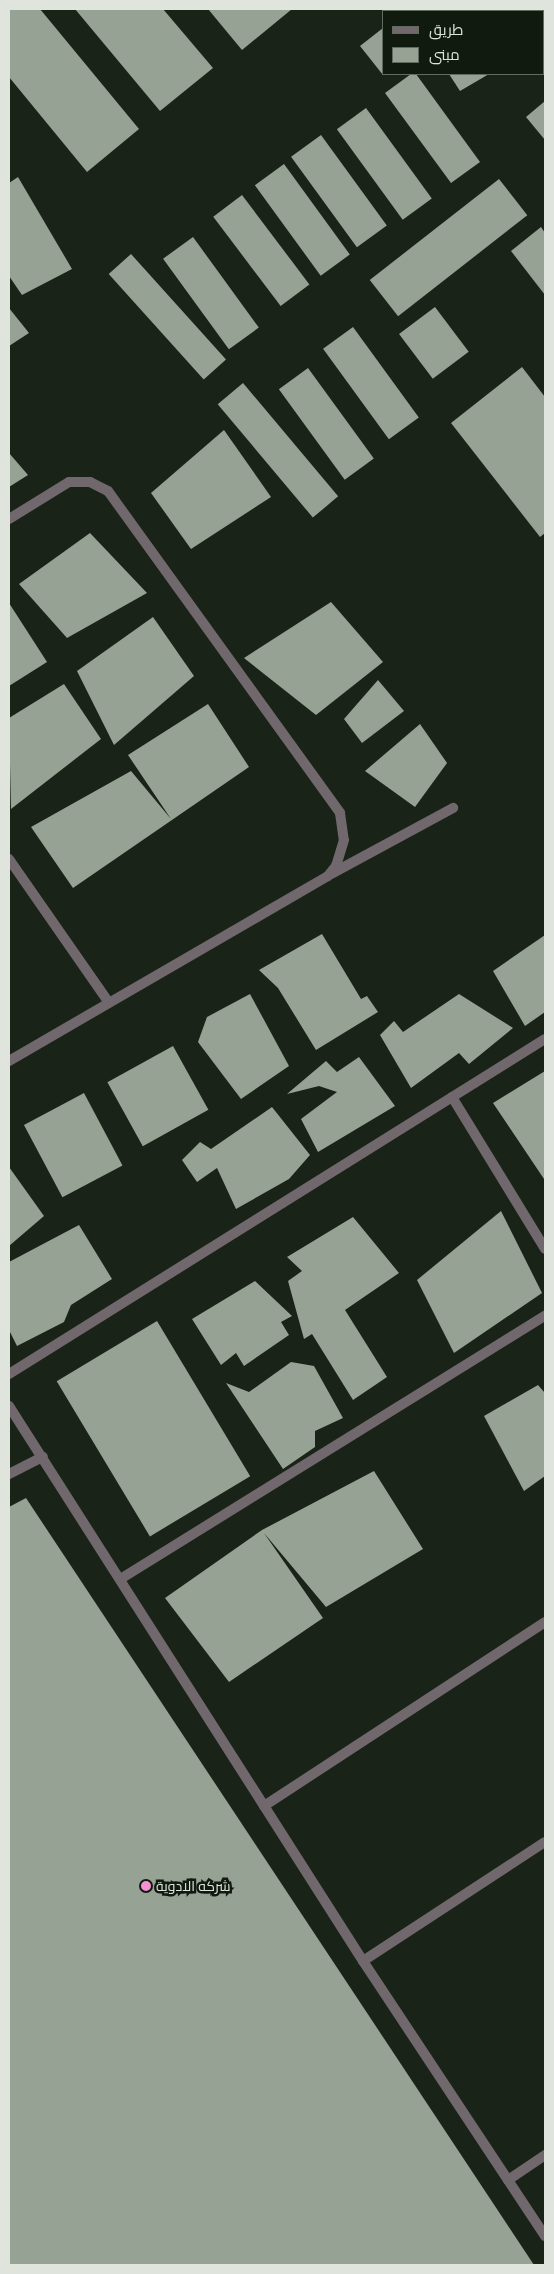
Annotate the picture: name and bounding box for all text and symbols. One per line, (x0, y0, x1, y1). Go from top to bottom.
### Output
legend (382, 10, 544, 75)
text: طريق (429, 21, 463, 38)
text: مبنى (429, 46, 460, 63)
place label: شركه الادوية (156, 1878, 231, 1894)
marker: شركه الادوية (140, 1880, 152, 1892)

